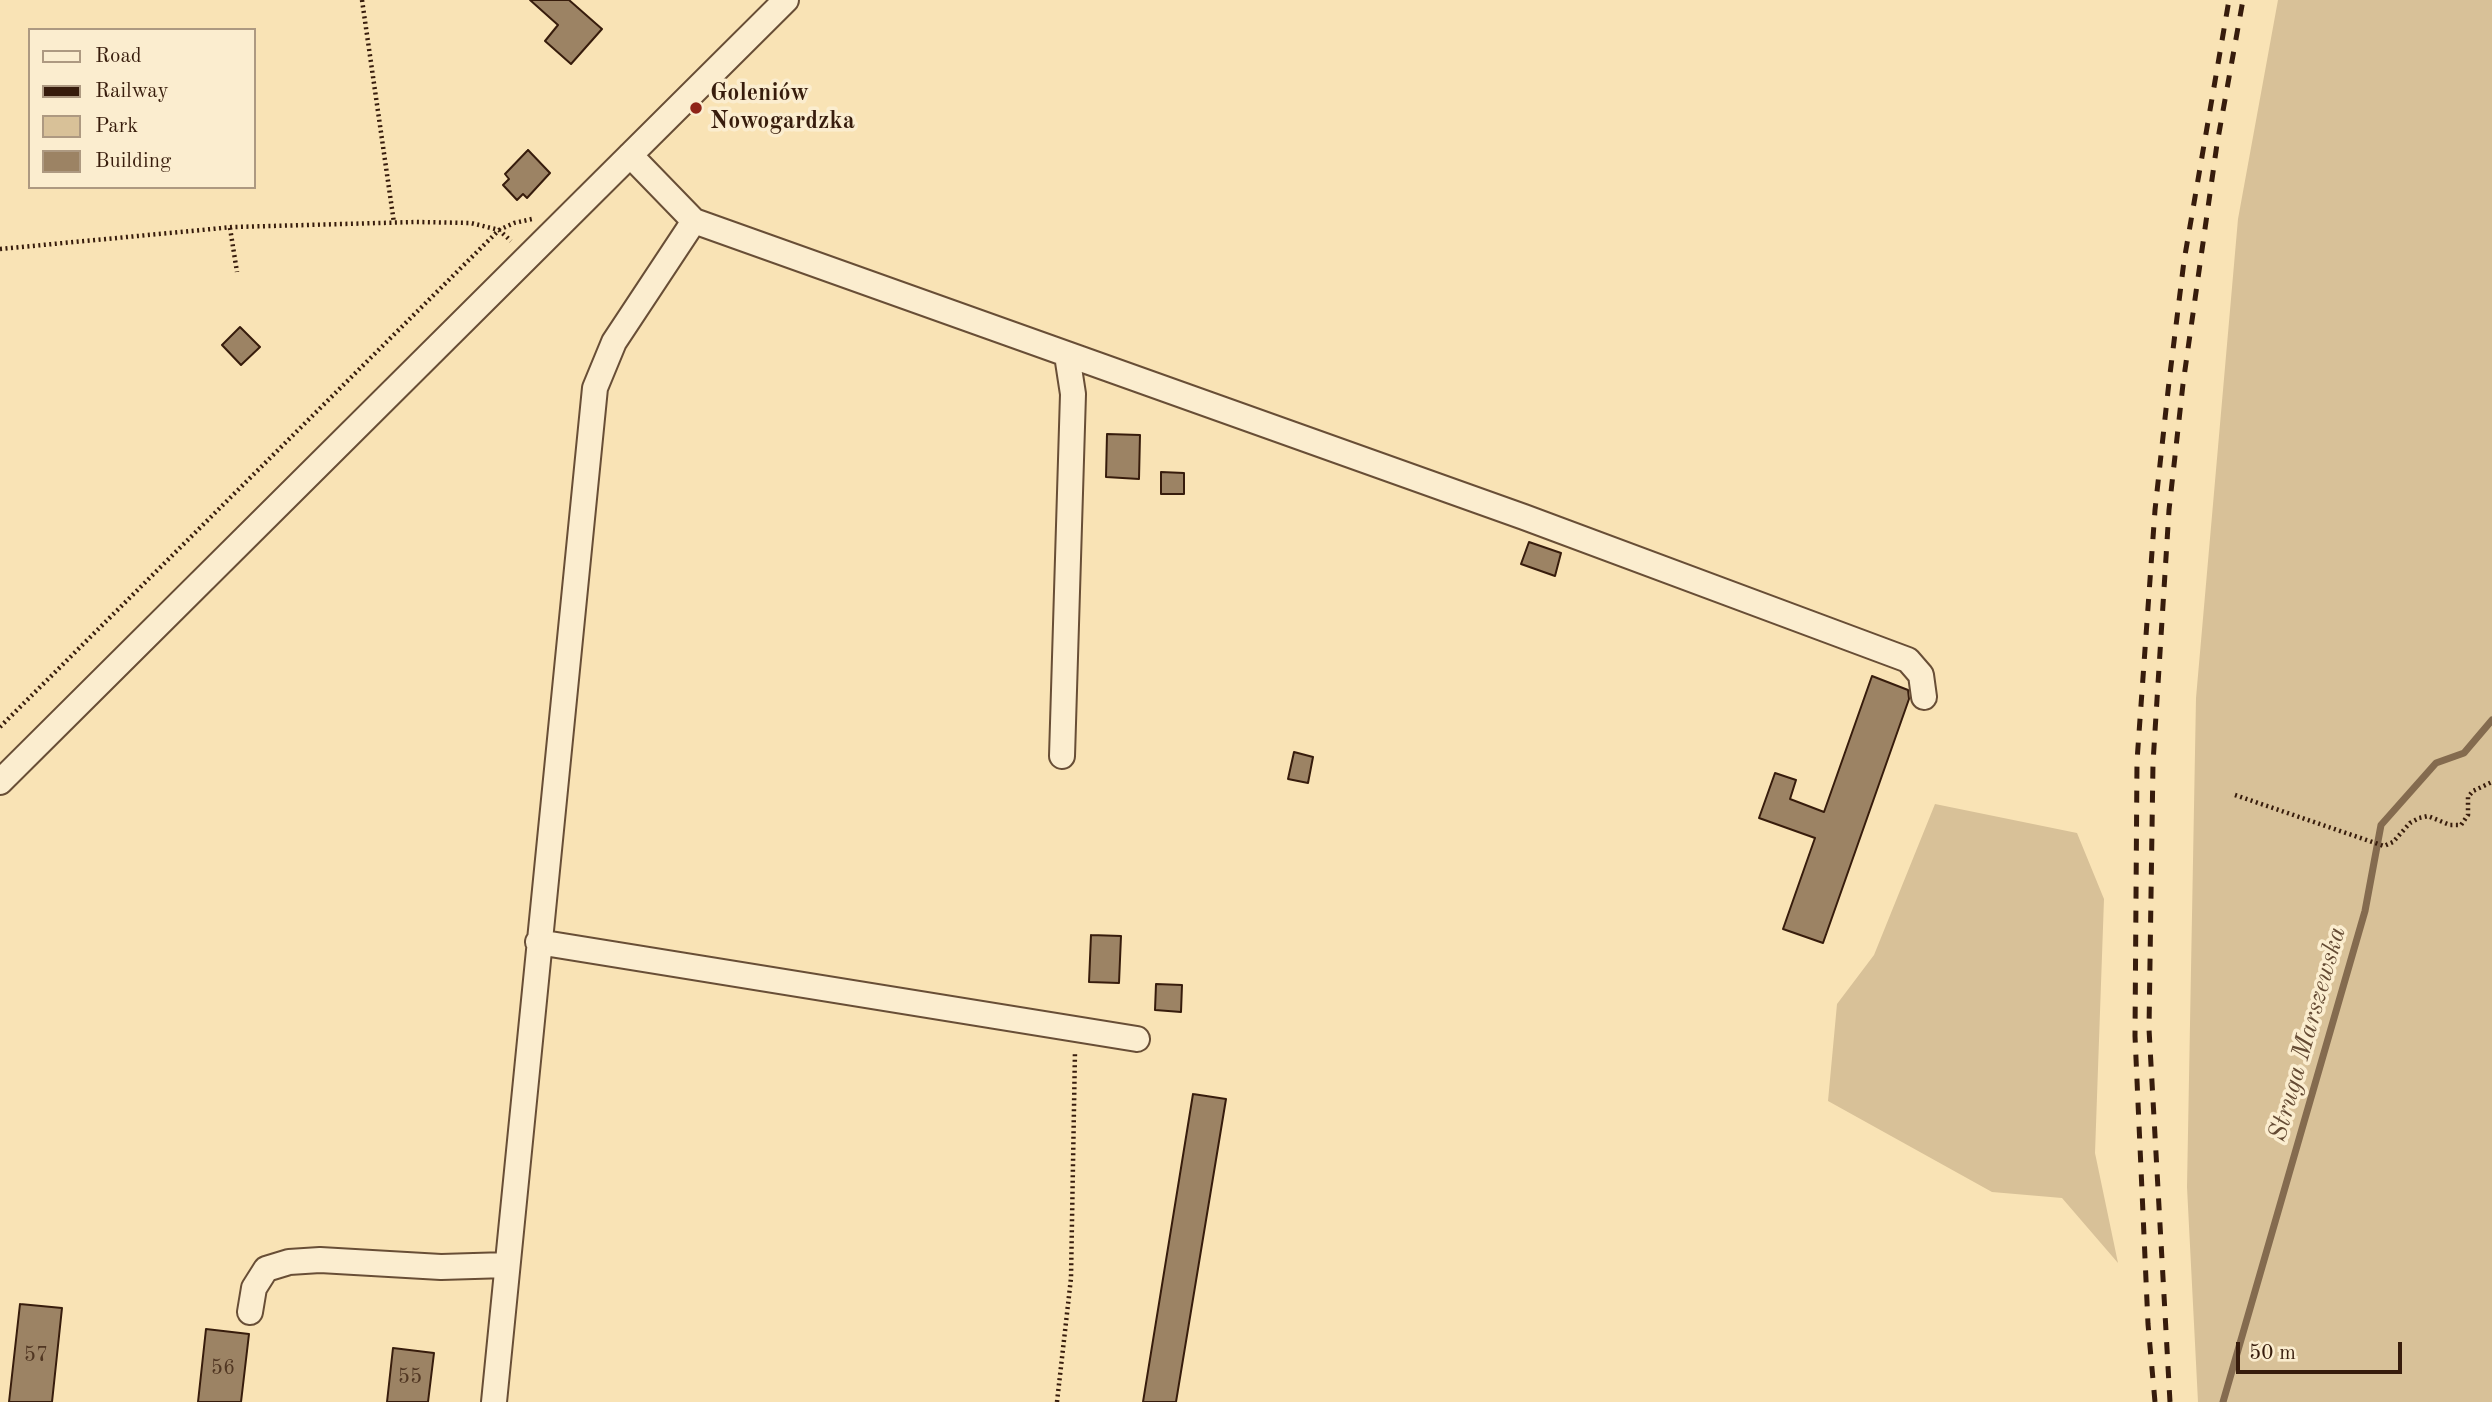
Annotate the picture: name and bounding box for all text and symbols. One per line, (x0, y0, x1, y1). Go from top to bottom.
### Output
legend (28, 28, 256, 189)
text: Road (95, 46, 142, 67)
place label: Goleniów Nowogardzka (710, 80, 855, 136)
text: Railway (95, 81, 169, 102)
marker: Goleniów Nowogardzka (688, 100, 704, 116)
text: Park (95, 116, 138, 137)
text: Building (95, 151, 171, 172)
water label: Struga Marszewska (2262, 923, 2354, 1145)
scale bar (2240, 1328, 2406, 1372)
house number: 57 (24, 1342, 48, 1368)
text: 50 m (2249, 1343, 2296, 1364)
house number: 56 (211, 1355, 235, 1381)
house number: 55 (398, 1364, 422, 1390)

